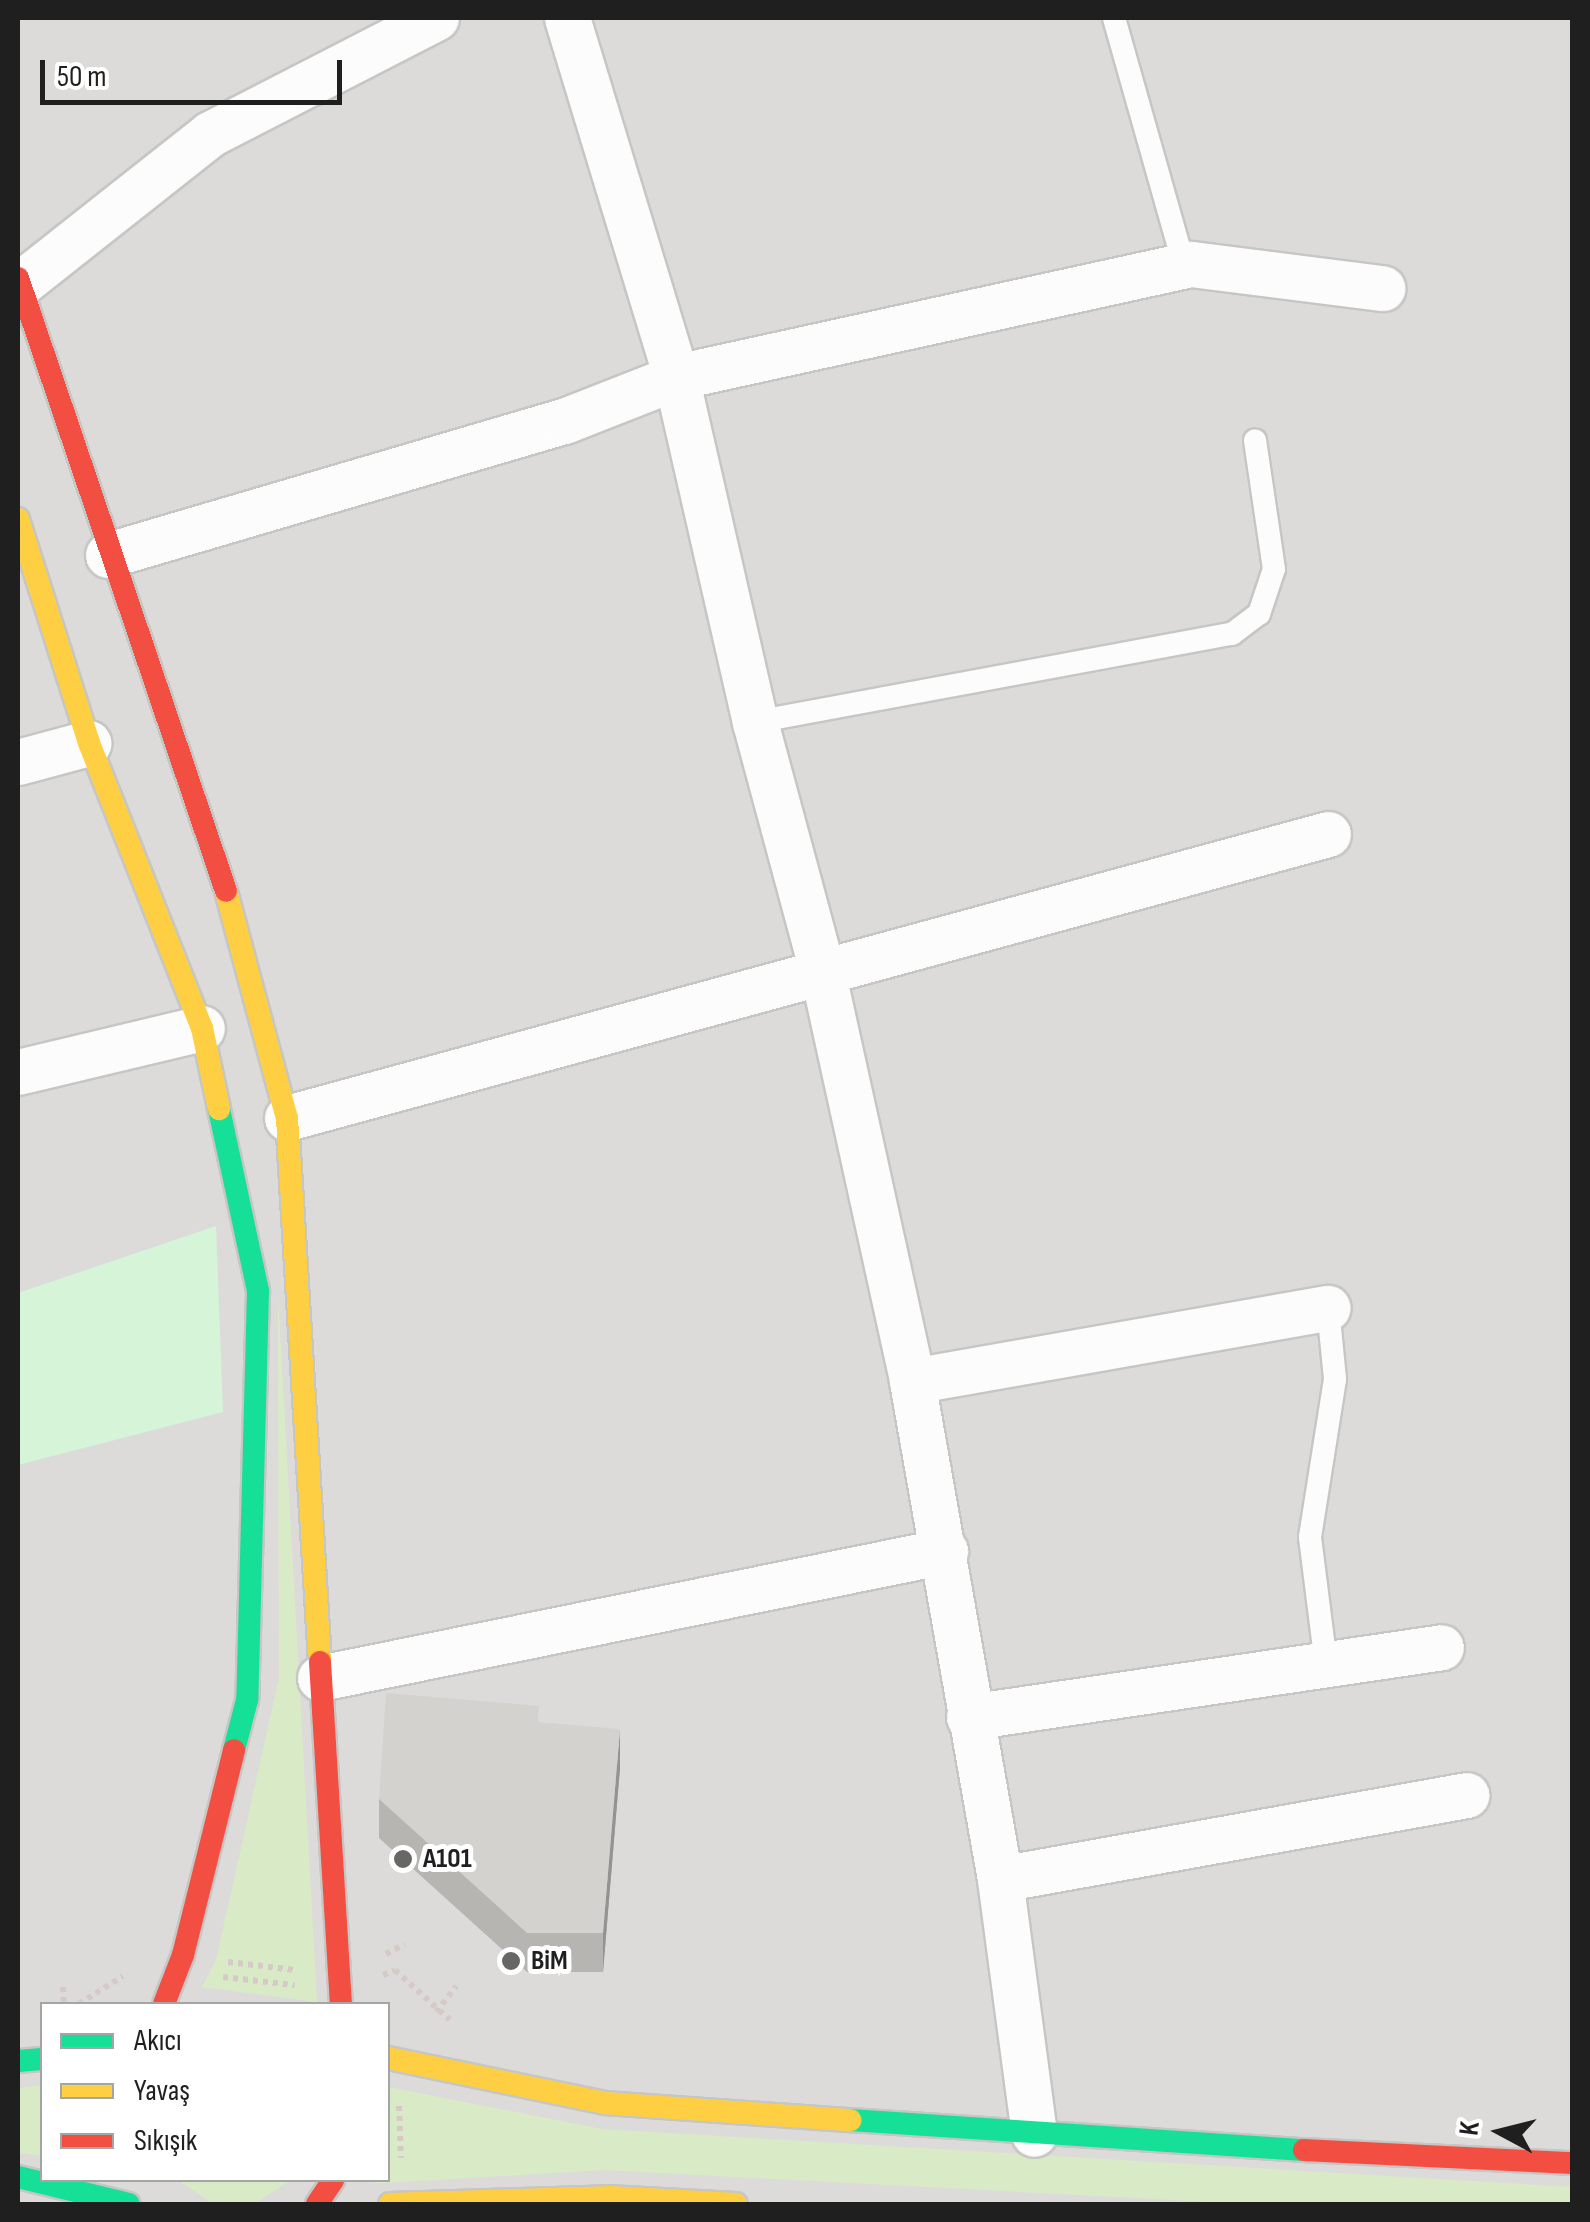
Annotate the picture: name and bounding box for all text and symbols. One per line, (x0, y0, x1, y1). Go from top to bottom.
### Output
scale bar (45, 40, 348, 102)
text: 50 m (57, 59, 106, 95)
place label: A101 (423, 1842, 472, 1876)
marker: A101 (392, 1848, 414, 1870)
place label: BiM (531, 1944, 568, 1978)
marker: BiM (500, 1950, 522, 1972)
legend (40, 2002, 390, 2182)
text: Akıcı (134, 2023, 182, 2059)
text: Yavaş (134, 2073, 190, 2109)
north arrow (1450, 2082, 1550, 2182)
text: K (1453, 2119, 1487, 2137)
text: Sıkışık (134, 2123, 197, 2159)

